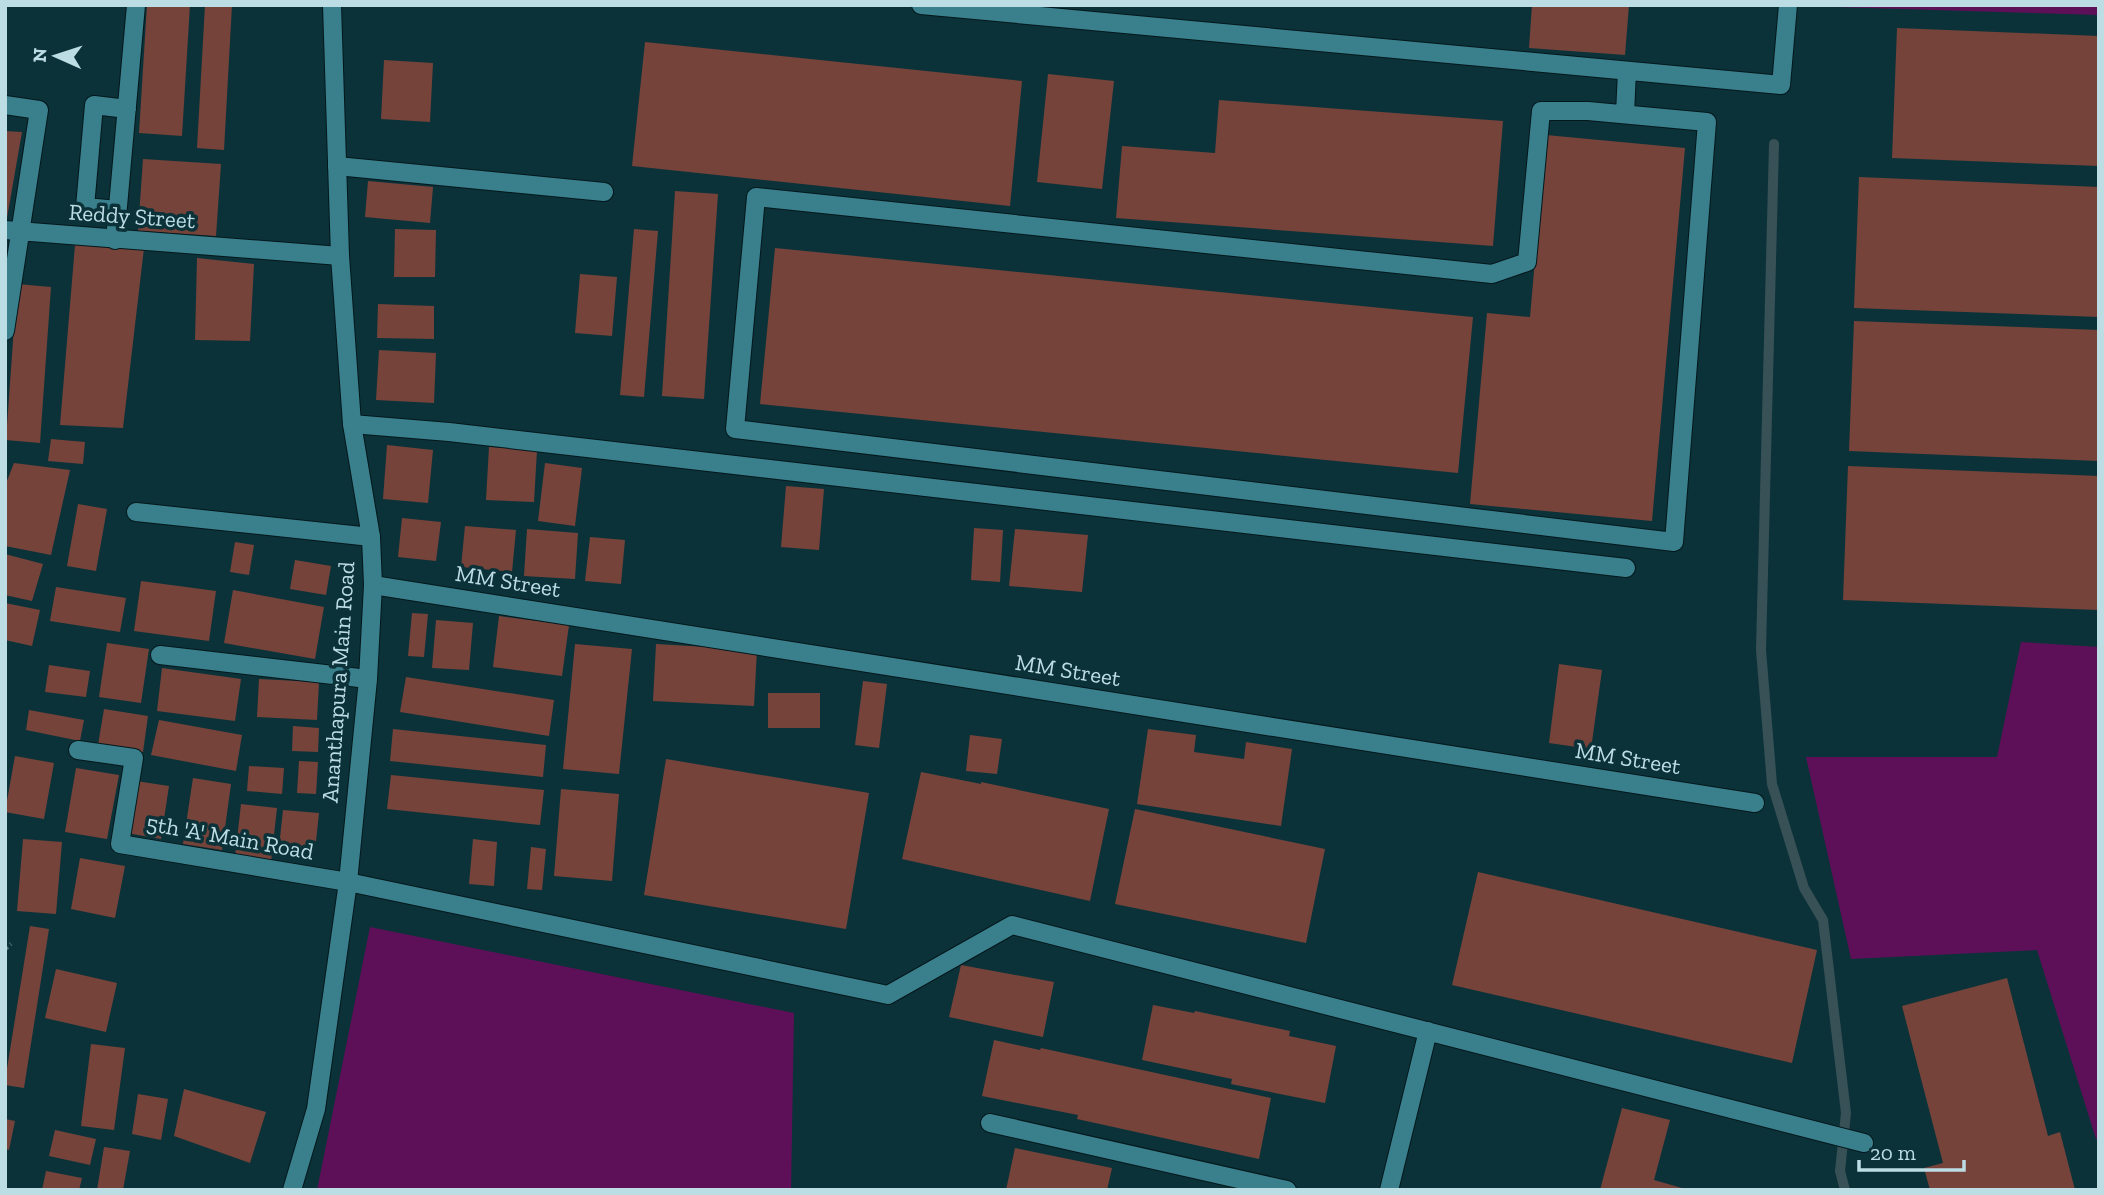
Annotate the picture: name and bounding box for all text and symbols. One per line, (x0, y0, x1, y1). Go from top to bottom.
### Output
north arrow (21, 21, 91, 91)
text: N (28, 47, 51, 63)
street label: Reddy Street (68, 198, 197, 234)
street label: MM Street (453, 559, 563, 603)
street label: Ananthapura Main Road (316, 560, 360, 804)
street label: MM Street (1013, 648, 1123, 692)
street label: MM Street (1573, 736, 1683, 780)
street label: 5th 'A' Main Road (144, 808, 316, 866)
scale bar (1859, 1128, 1964, 1172)
text: 20 m (1870, 1140, 1916, 1165)

